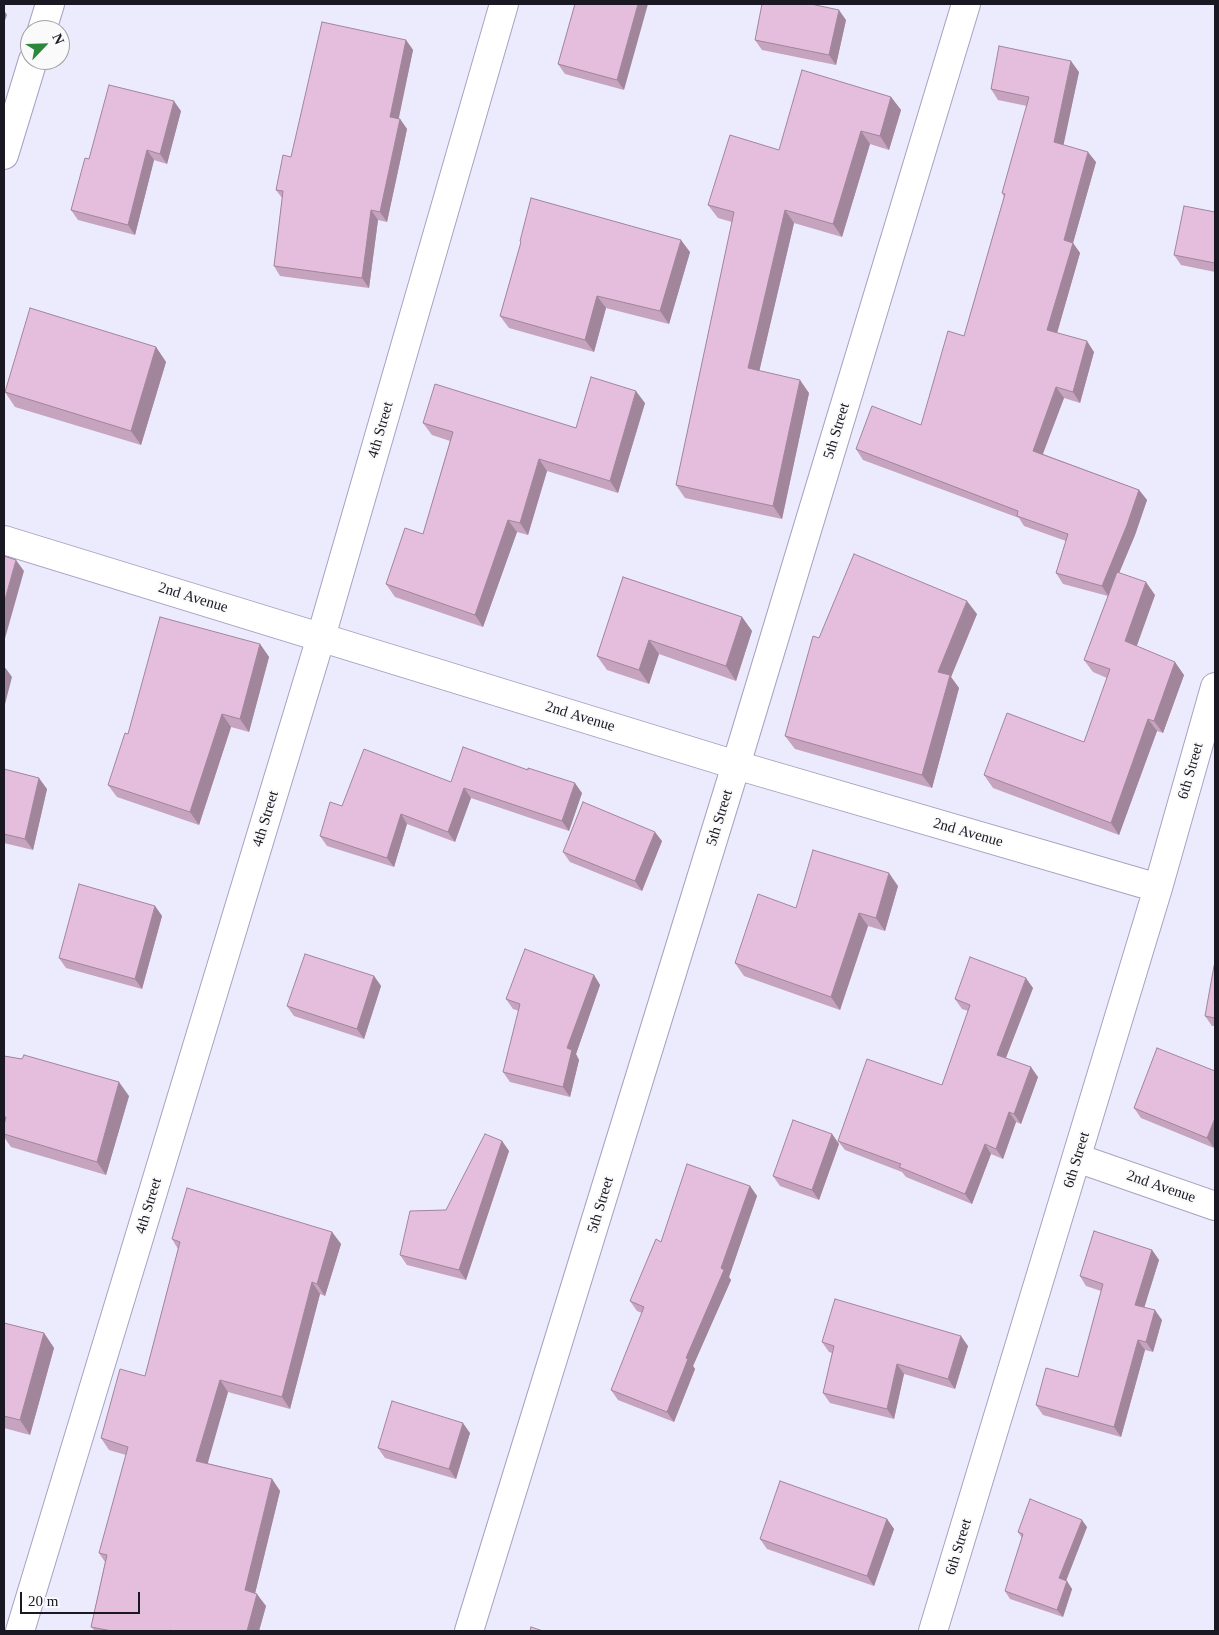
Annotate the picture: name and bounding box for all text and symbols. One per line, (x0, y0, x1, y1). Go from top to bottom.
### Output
north arrow (20, 20, 70, 70)
text: N (49, 31, 67, 47)
street label: 4th Street (364, 400, 398, 460)
street label: 5th Street (820, 401, 854, 461)
street label: 2nd Avenue (156, 579, 230, 617)
street label: 2nd Avenue (543, 698, 617, 736)
street label: 6th Street (1174, 741, 1208, 801)
street label: 5th Street (703, 788, 737, 848)
street label: 4th Street (249, 789, 283, 849)
street label: 2nd Avenue (931, 814, 1005, 852)
street label: 6th Street (1060, 1130, 1094, 1190)
street label: 2nd Avenue (1124, 1167, 1198, 1207)
street label: 5th Street (584, 1175, 618, 1235)
street label: 4th Street (132, 1176, 166, 1236)
street label: 6th Street (942, 1517, 976, 1577)
scale bar (22, 1582, 142, 1614)
text: 20 m (28, 1593, 58, 1609)

